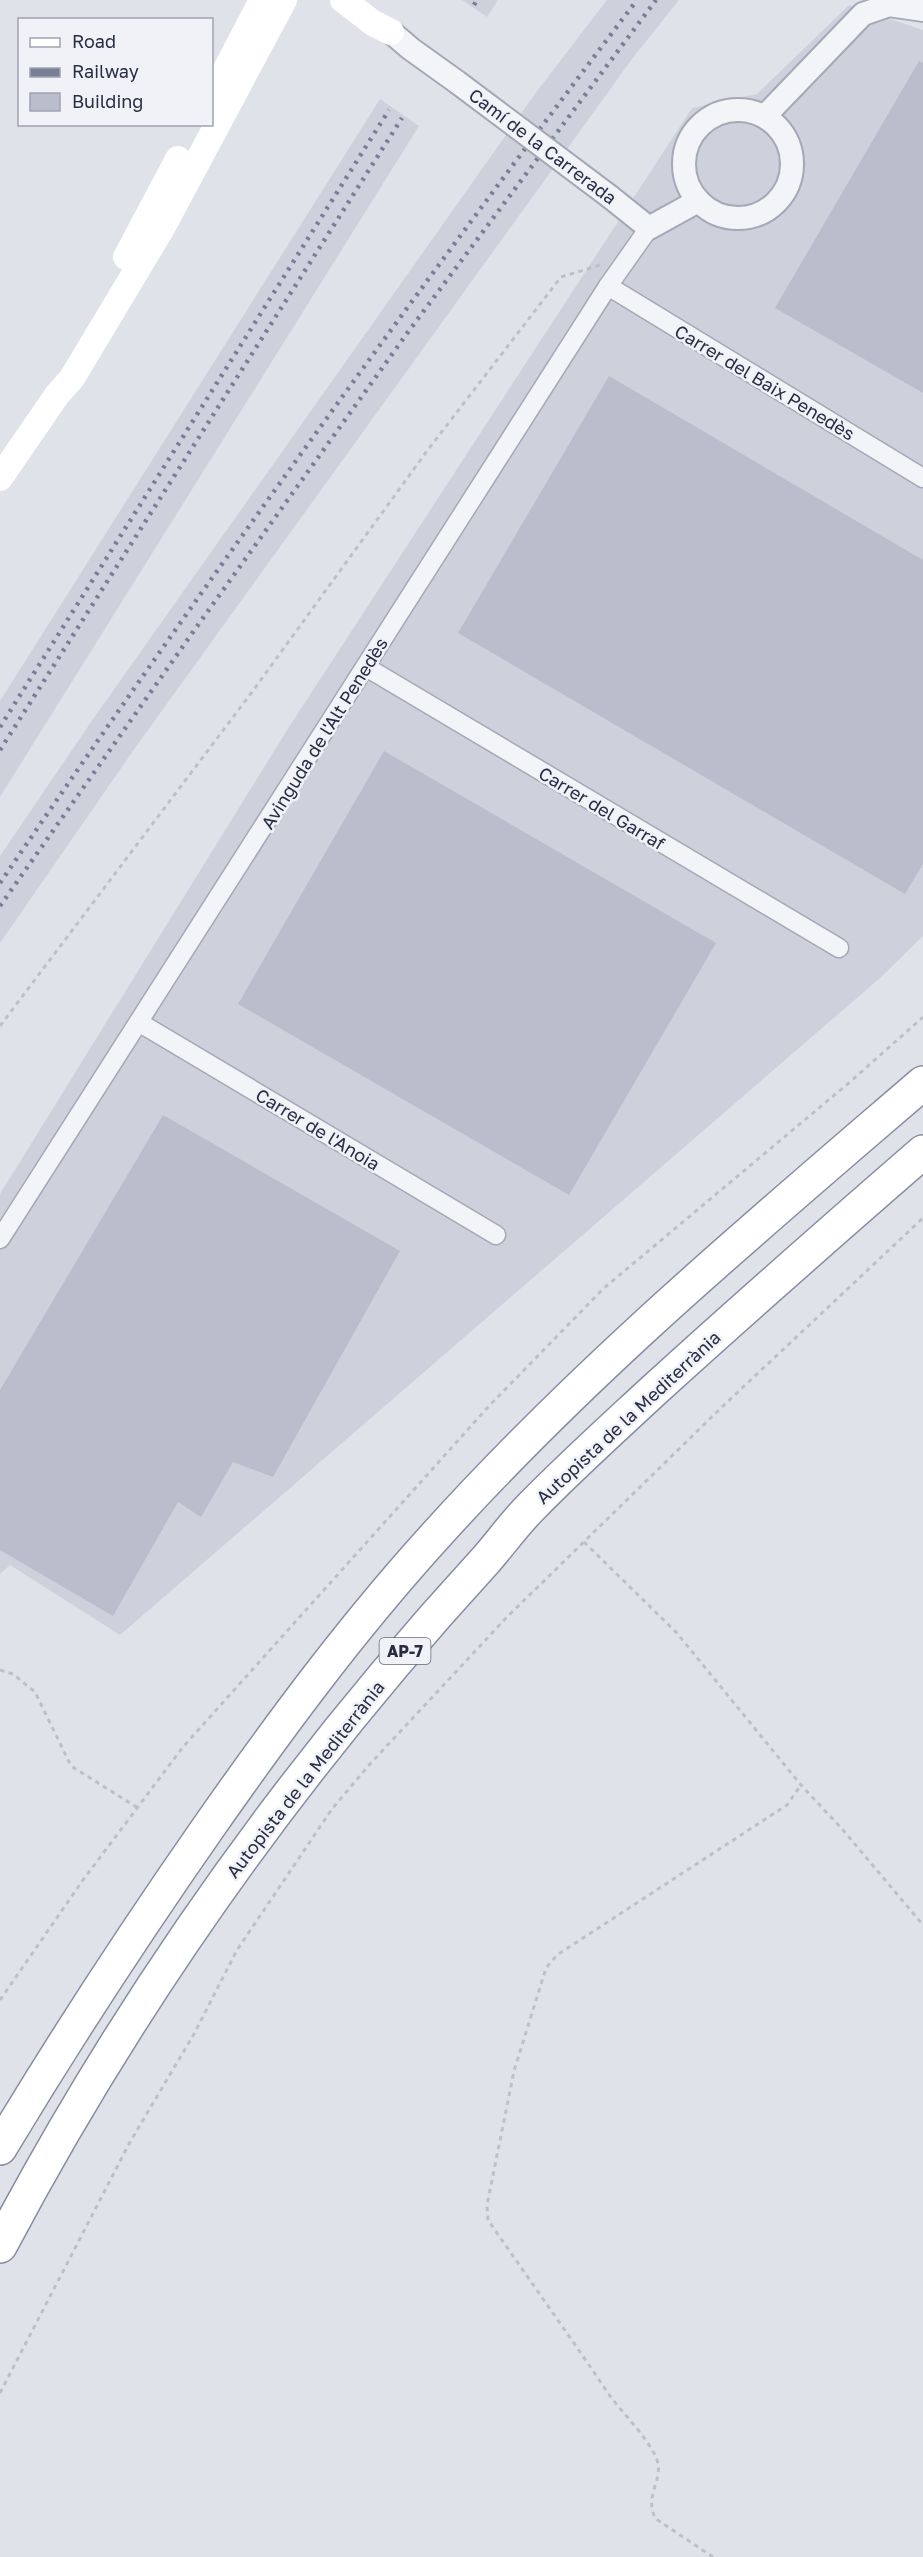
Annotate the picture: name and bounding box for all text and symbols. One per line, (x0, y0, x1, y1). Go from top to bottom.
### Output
legend (18, 18, 213, 126)
text: Road (72, 30, 116, 52)
text: Railway (72, 60, 139, 82)
street label: Camí de la Carrerada (465, 83, 621, 209)
text: Building (72, 90, 143, 112)
street label: Carrer del Baix Penedès (671, 320, 859, 444)
street label: Avinguda de l'Alt Penedès (256, 633, 392, 833)
street label: Carrer del Garraf (535, 762, 670, 855)
street label: Carrer de l'Anoia (252, 1083, 384, 1175)
street label: Autopista de la Mediterrània (531, 1326, 725, 1508)
road number: AP-7 (380, 1638, 430, 1664)
street label: Autopista de la Mediterrània (221, 1676, 389, 1882)

